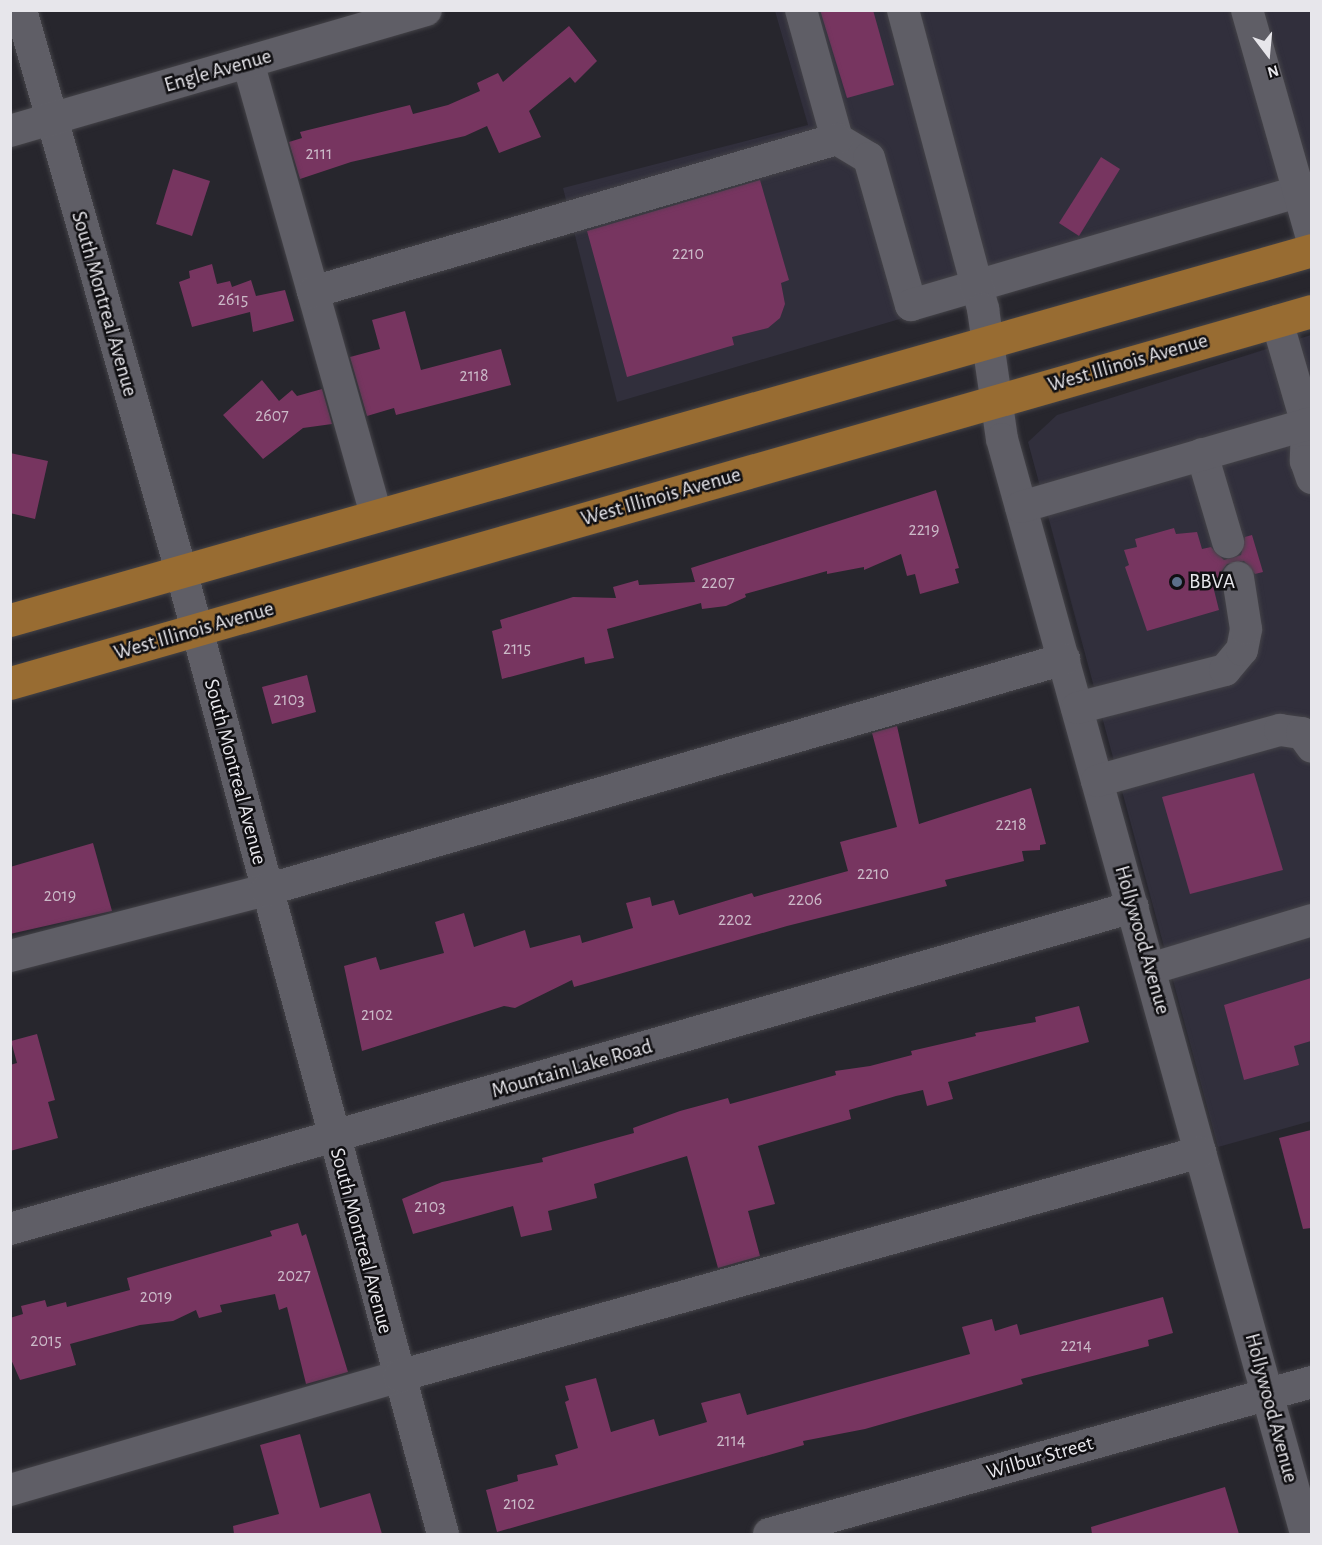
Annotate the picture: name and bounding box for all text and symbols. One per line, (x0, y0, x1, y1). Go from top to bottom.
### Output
north arrow (1238, 24, 1298, 84)
street label: Engle Avenue (161, 44, 275, 98)
text: N (1265, 62, 1281, 81)
house number: 2111 (306, 143, 332, 165)
street label: South Montreal Avenue (66, 209, 142, 399)
house number: 2210 (672, 243, 704, 265)
house number: 2615 (218, 289, 248, 311)
street label: West Illinois Avenue (1045, 328, 1211, 398)
house number: 2118 (459, 365, 489, 387)
house number: 2607 (255, 405, 289, 427)
street label: West Illinois Avenue (578, 462, 744, 532)
house number: 2219 (908, 519, 940, 541)
place label: BBVA (1189, 569, 1235, 595)
house number: 2207 (701, 572, 735, 594)
marker: BBVA (1170, 575, 1184, 589)
street label: West Illinois Avenue (111, 596, 277, 666)
house number: 2115 (503, 638, 531, 660)
street label: South Montreal Avenue (198, 676, 272, 868)
house number: 2103 (273, 689, 305, 711)
house number: 2218 (995, 814, 1027, 836)
house number: 2210 (857, 863, 889, 885)
street label: Hollywood Avenue (1109, 863, 1175, 1017)
house number: 2019 (44, 885, 76, 907)
house number: 2206 (788, 889, 822, 911)
house number: 2202 (718, 909, 752, 931)
house number: 2102 (361, 1004, 393, 1026)
street label: Mountain Lake Road (489, 1034, 655, 1104)
street label: South Montreal Avenue (324, 1145, 398, 1337)
house number: 2103 (414, 1196, 446, 1218)
house number: 2027 (277, 1265, 311, 1287)
house number: 2019 (140, 1286, 172, 1308)
house number: 2015 (30, 1330, 62, 1352)
street label: Hollywood Avenue (1239, 1331, 1303, 1485)
house number: 2214 (1060, 1335, 1092, 1357)
house number: 2114 (716, 1430, 746, 1452)
street label: Wilbur Street (984, 1431, 1096, 1485)
house number: 2102 (503, 1493, 535, 1515)

